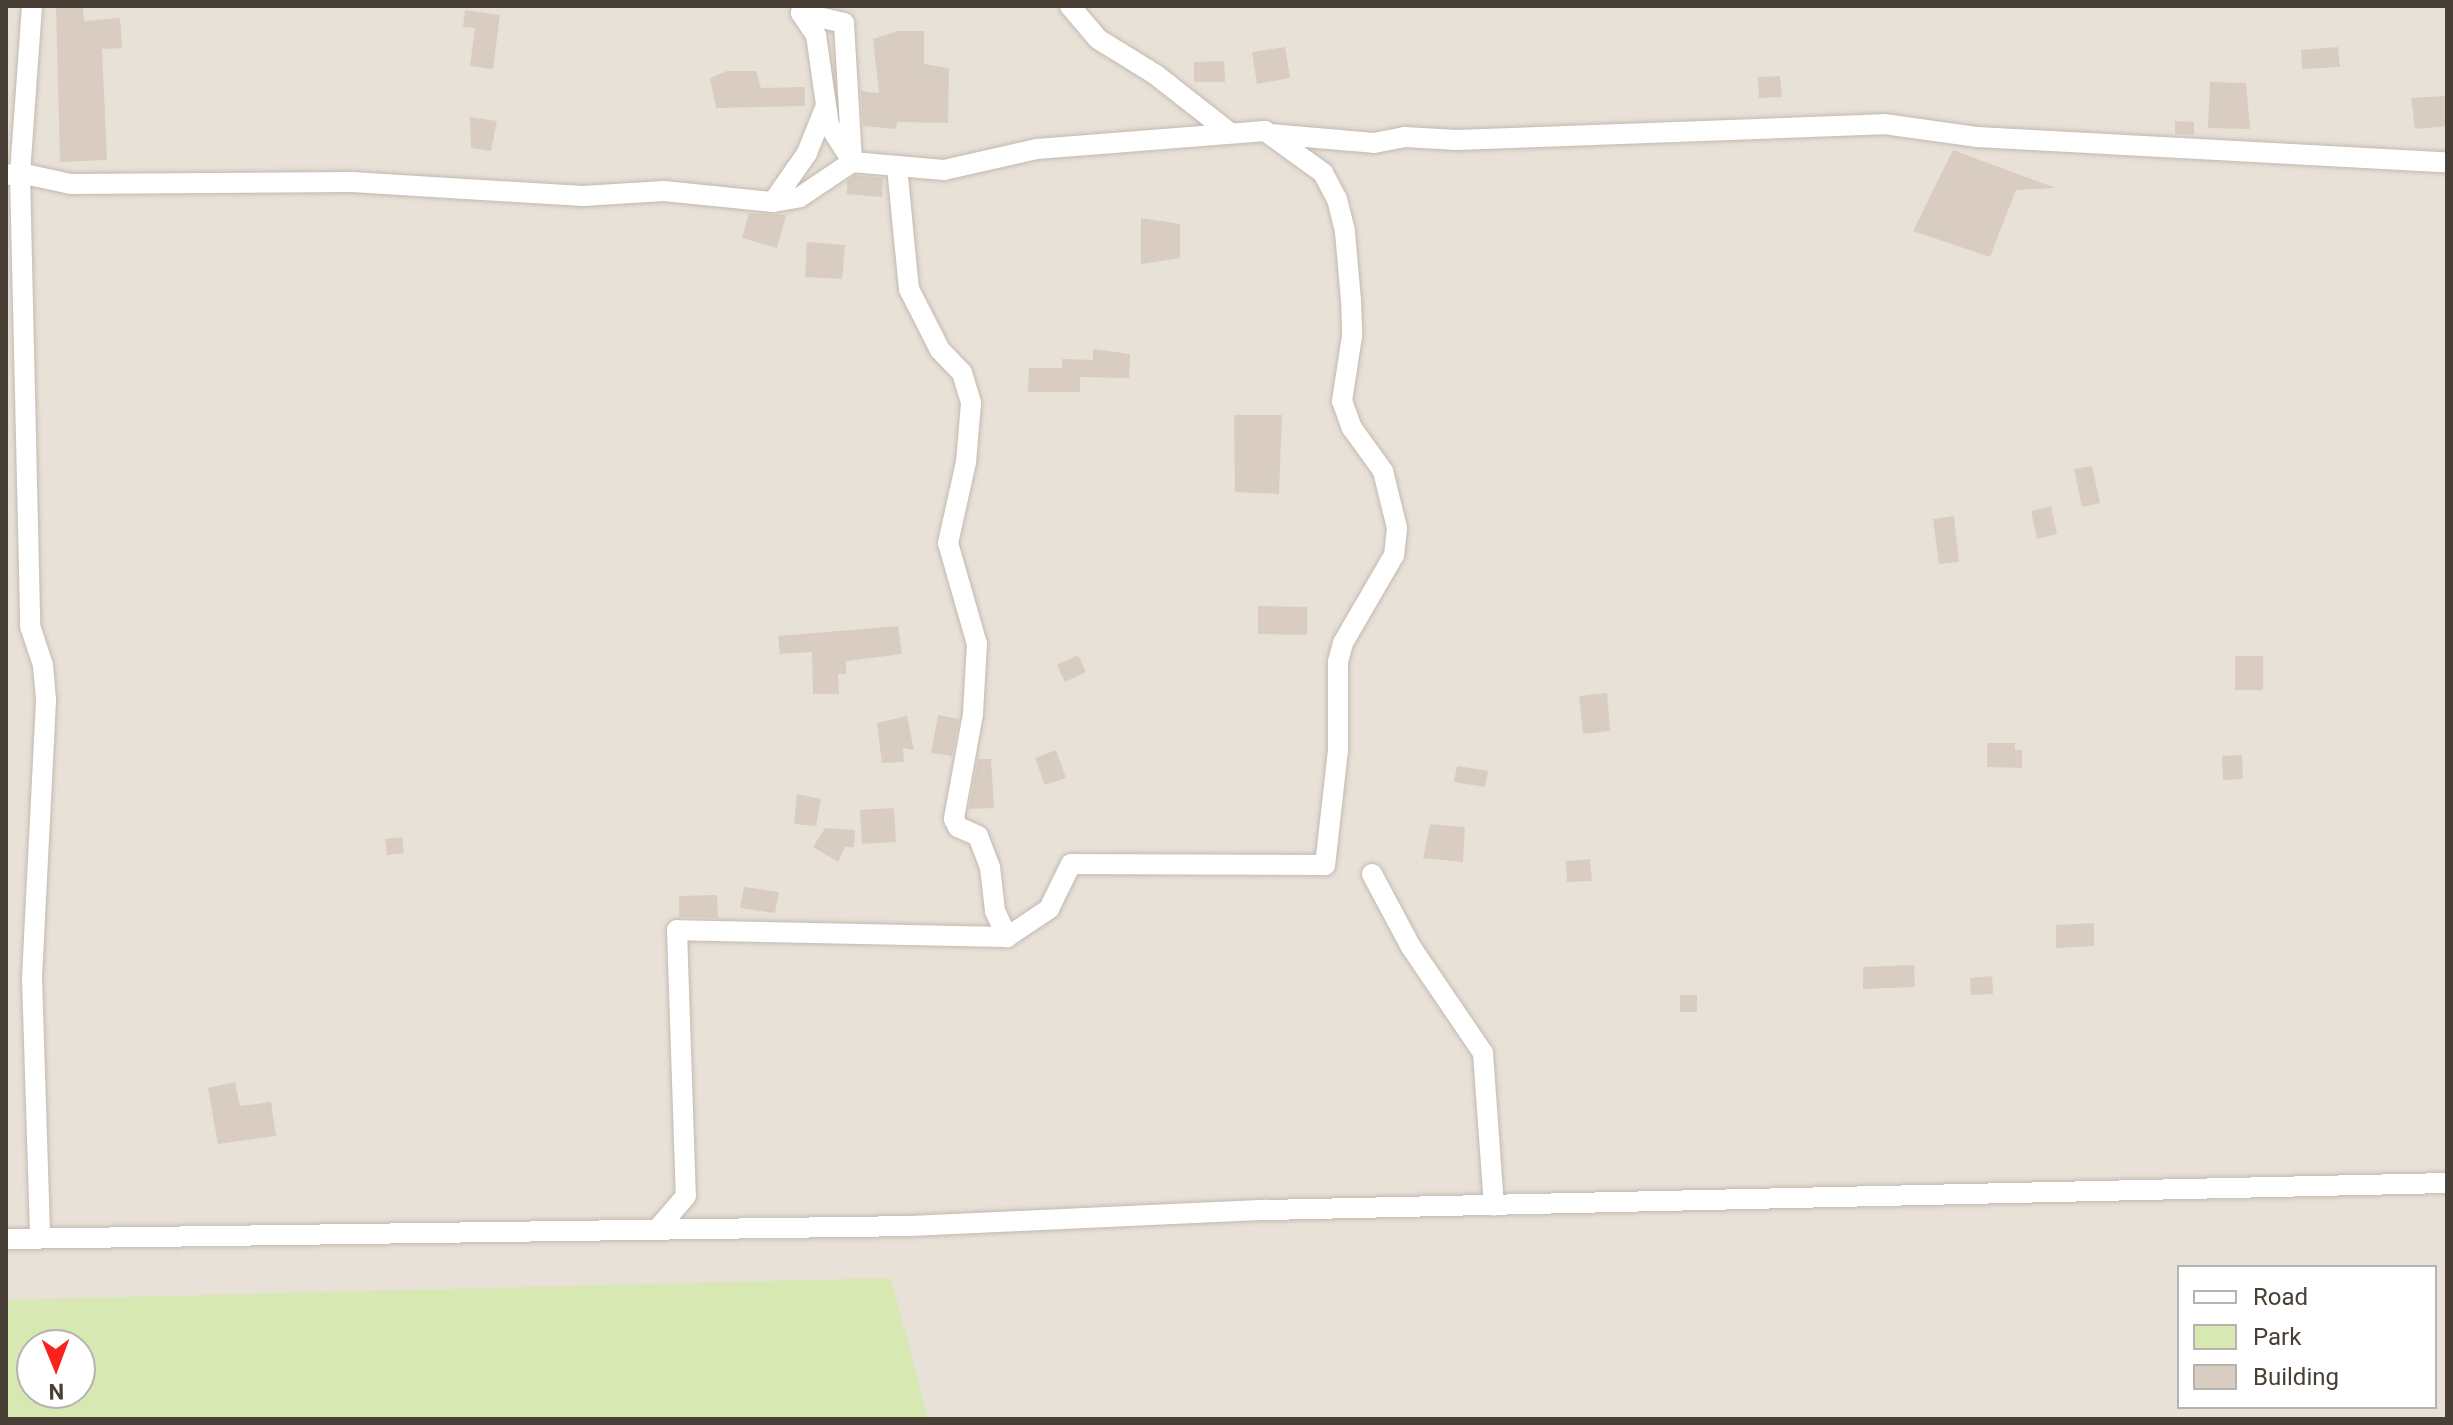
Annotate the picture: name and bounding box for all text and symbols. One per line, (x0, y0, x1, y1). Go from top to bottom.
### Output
legend (2177, 1265, 2437, 1409)
text: Road (2253, 1283, 2308, 1311)
text: Park (2253, 1323, 2301, 1351)
north arrow (16, 1329, 96, 1409)
text: Building (2253, 1363, 2339, 1391)
text: N (48, 1379, 64, 1404)

